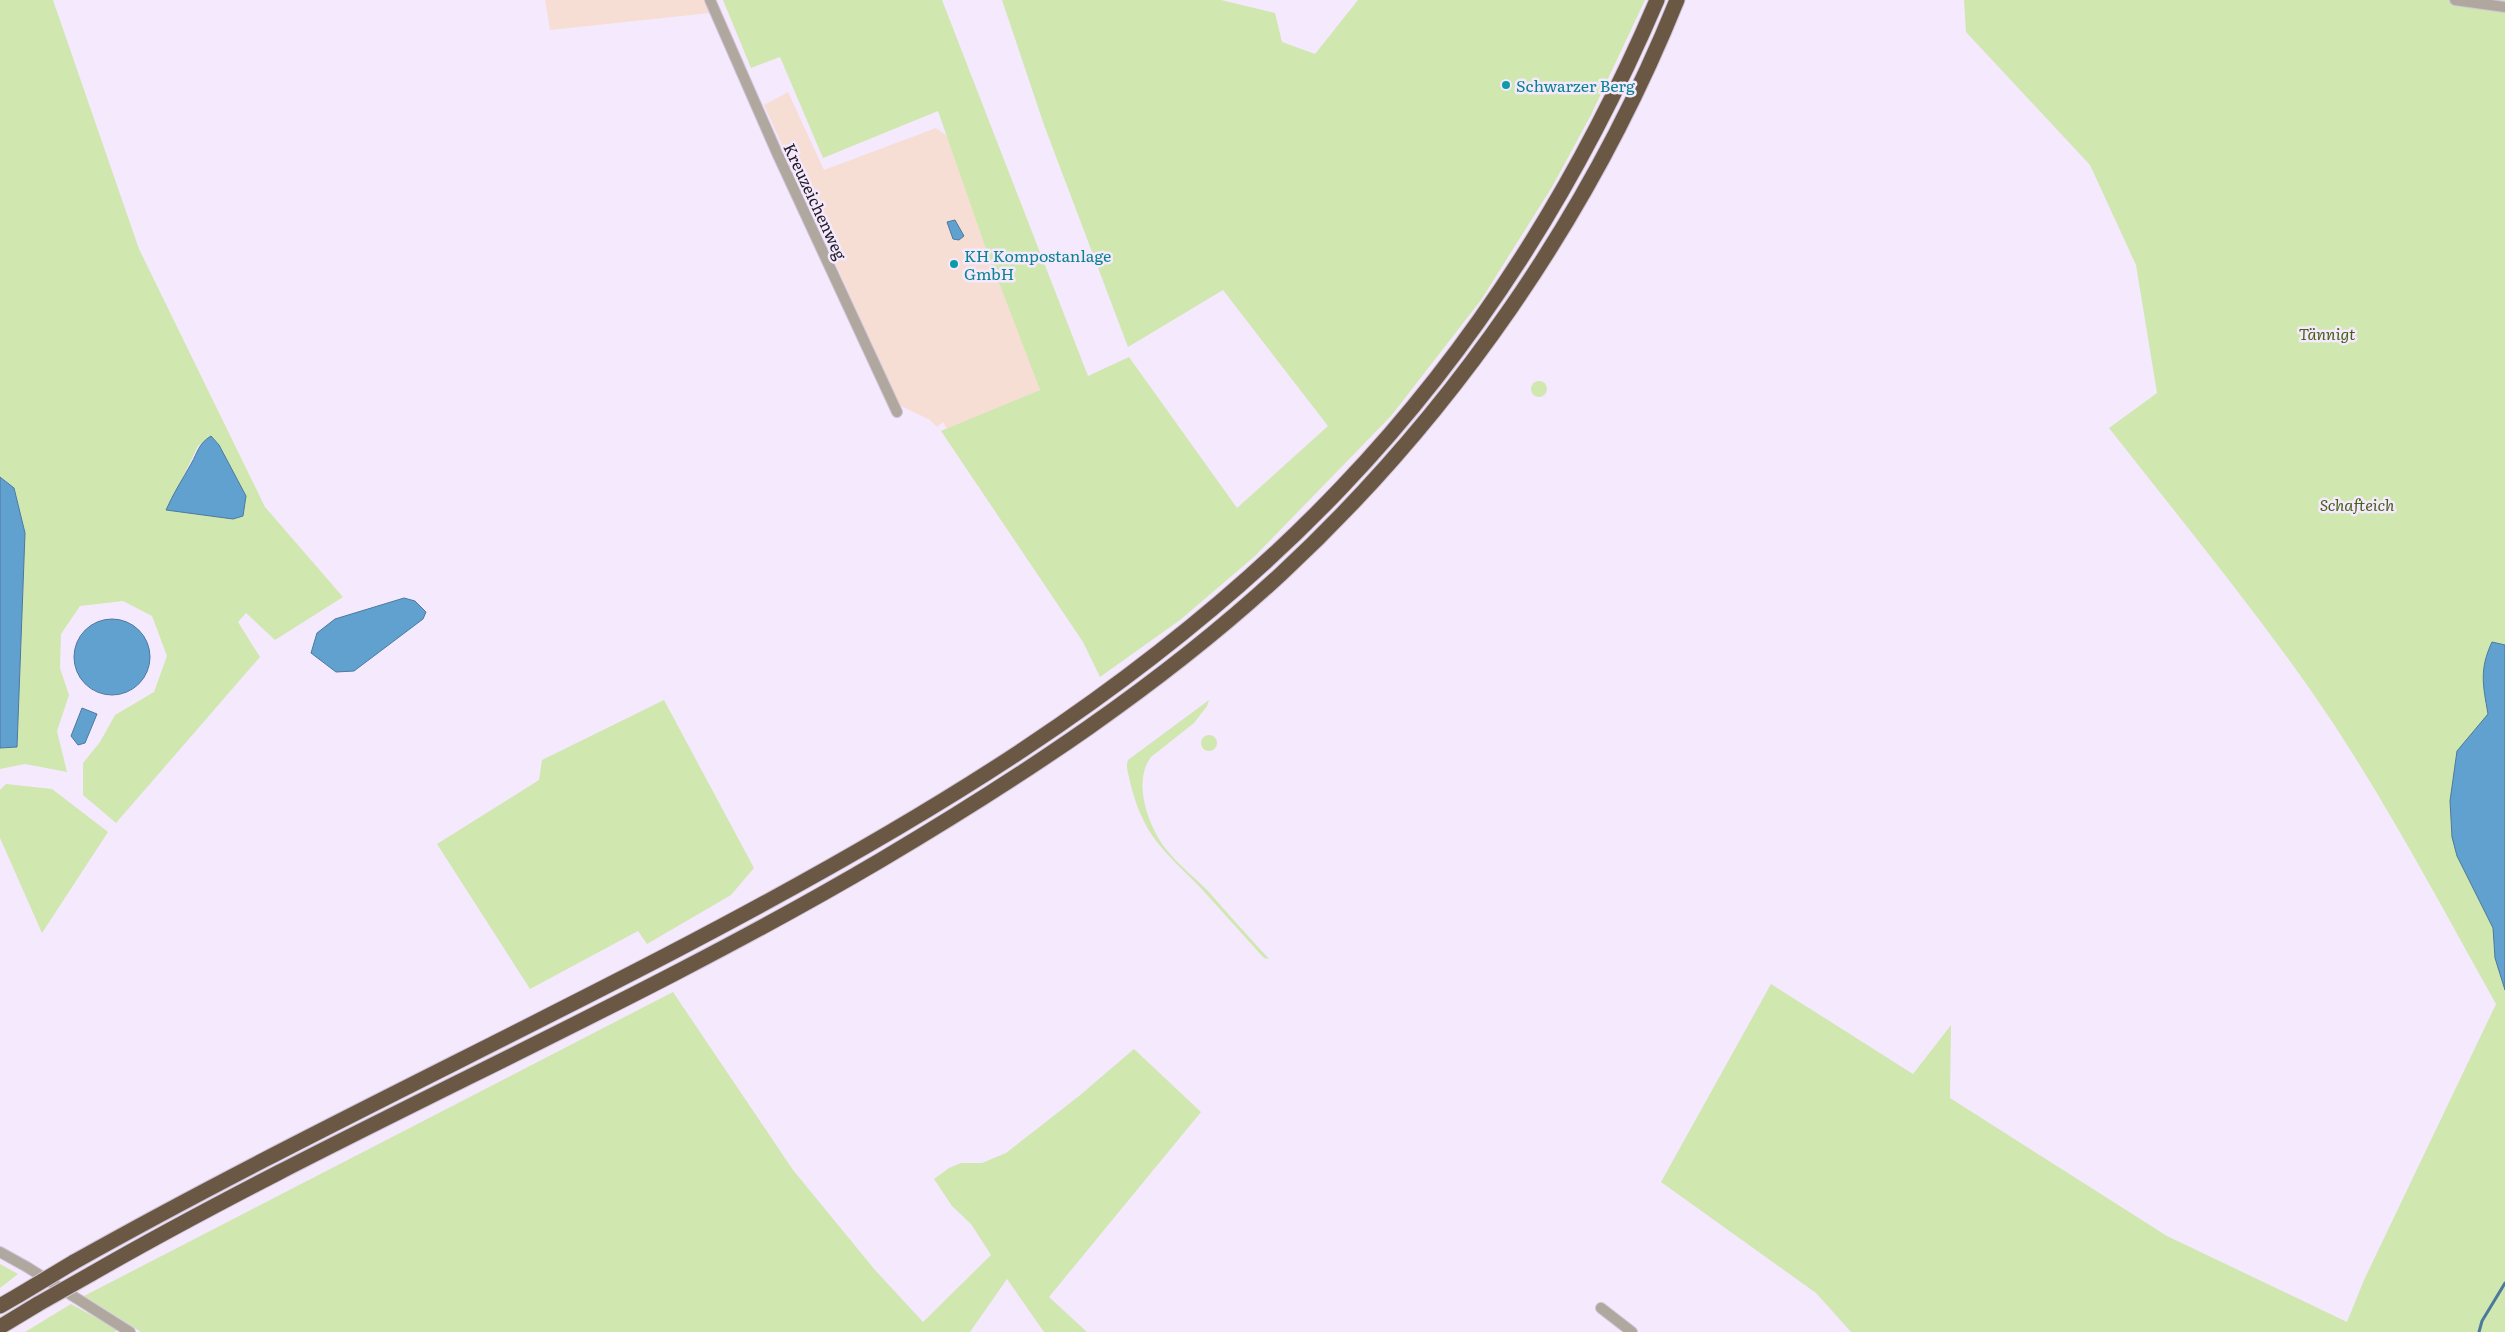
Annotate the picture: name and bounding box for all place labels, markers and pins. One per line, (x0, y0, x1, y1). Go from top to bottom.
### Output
place label: Schwarzer Berg (1516, 73, 1635, 97)
marker: Schwarzer Berg (1500, 79, 1512, 91)
place label: KH Kompostanlage GmbH (964, 243, 1111, 285)
marker: KH Kompostanlage GmbH (948, 258, 960, 270)

